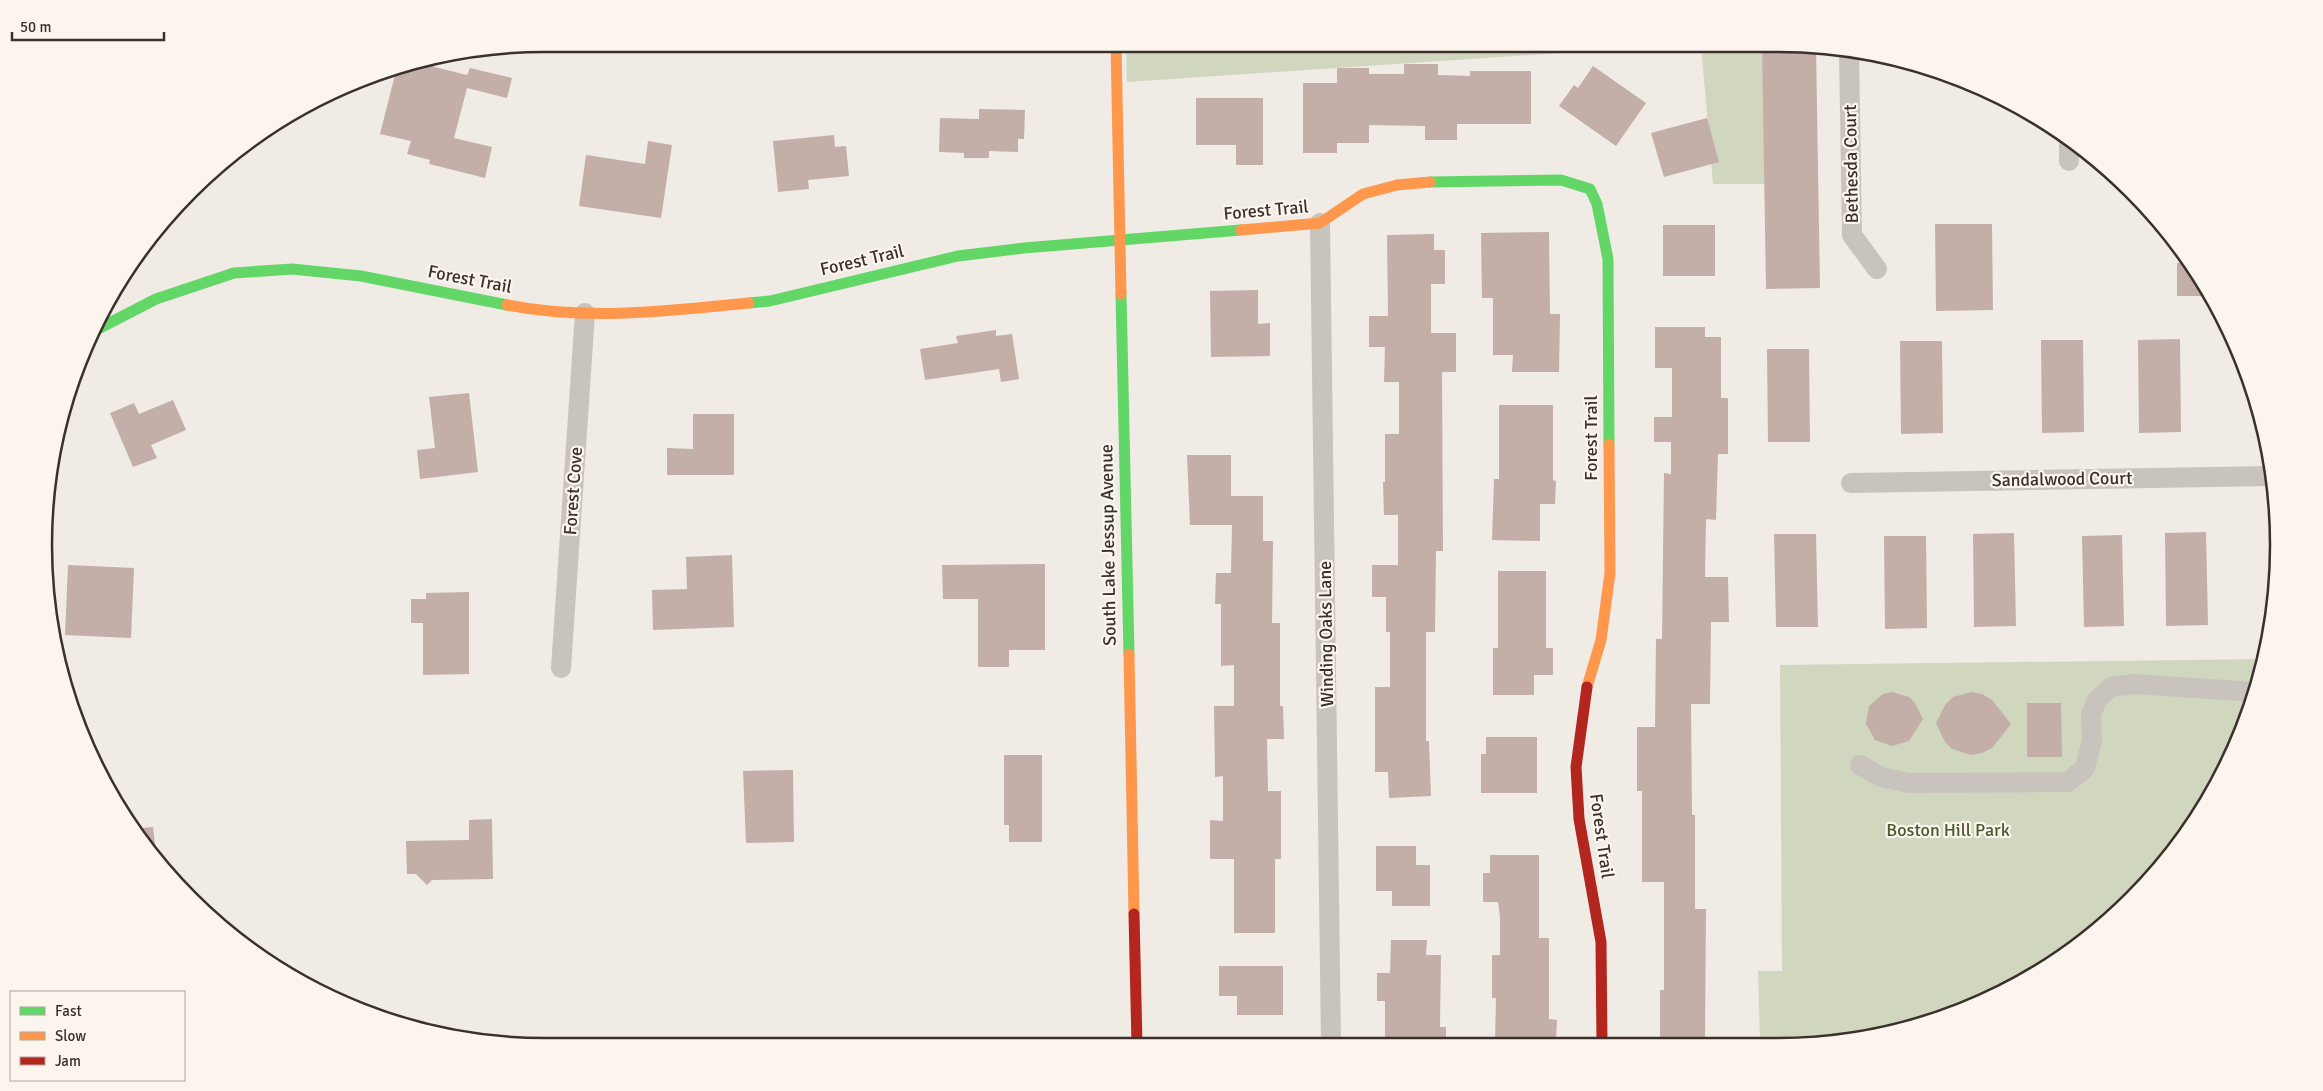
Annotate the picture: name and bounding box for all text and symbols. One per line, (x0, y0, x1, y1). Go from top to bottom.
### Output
scale bar (12, 10, 165, 42)
text: 50 m (20, 18, 51, 36)
street label: Bethesda Court (1839, 104, 1863, 224)
street label: Forest Trail (1222, 195, 1310, 225)
street label: Forest Trail (818, 240, 906, 280)
street label: Forest Trail (426, 260, 514, 298)
street label: Forest Trail (1580, 395, 1602, 481)
street label: South Lake Jessup Avenue (1095, 444, 1121, 646)
street label: Forest Cove (559, 446, 587, 536)
street label: Sandalwood Court (1991, 467, 2133, 491)
street label: Winding Oaks Lane (1314, 561, 1338, 707)
street label: Forest Trail (1585, 792, 1619, 880)
park label: Boston Hill Park (1886, 819, 2010, 841)
legend (10, 991, 185, 1081)
text: Fast (55, 1002, 82, 1020)
text: Slow (55, 1027, 86, 1045)
text: Jam (55, 1052, 81, 1070)

